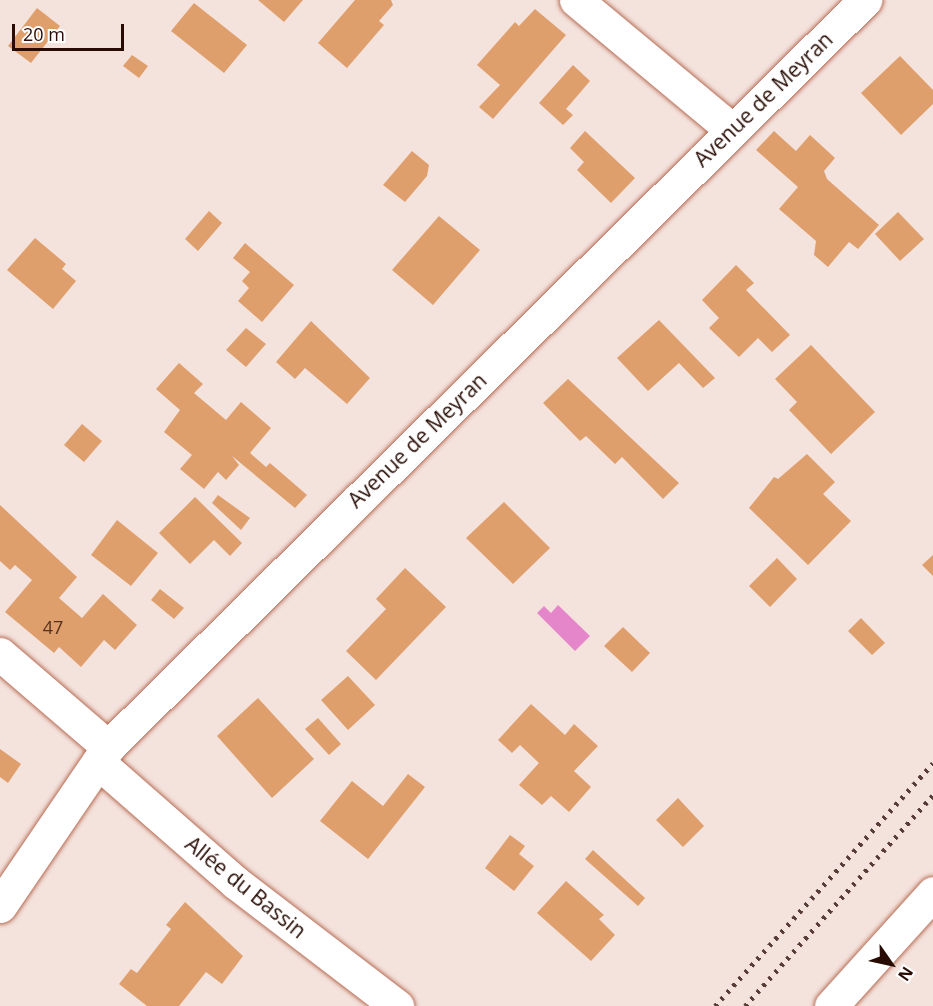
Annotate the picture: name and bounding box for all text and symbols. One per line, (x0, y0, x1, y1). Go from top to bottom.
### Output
scale bar (15, 12, 128, 50)
text: 20 m (23, 22, 65, 46)
street label: Avenue de Meyran (688, 26, 838, 172)
street label: Avenue de Meyran (342, 367, 492, 513)
house number: 47 (43, 616, 63, 638)
street label: Allée du Bassin (181, 831, 311, 943)
north arrow (861, 934, 921, 994)
text: N (893, 963, 919, 986)

